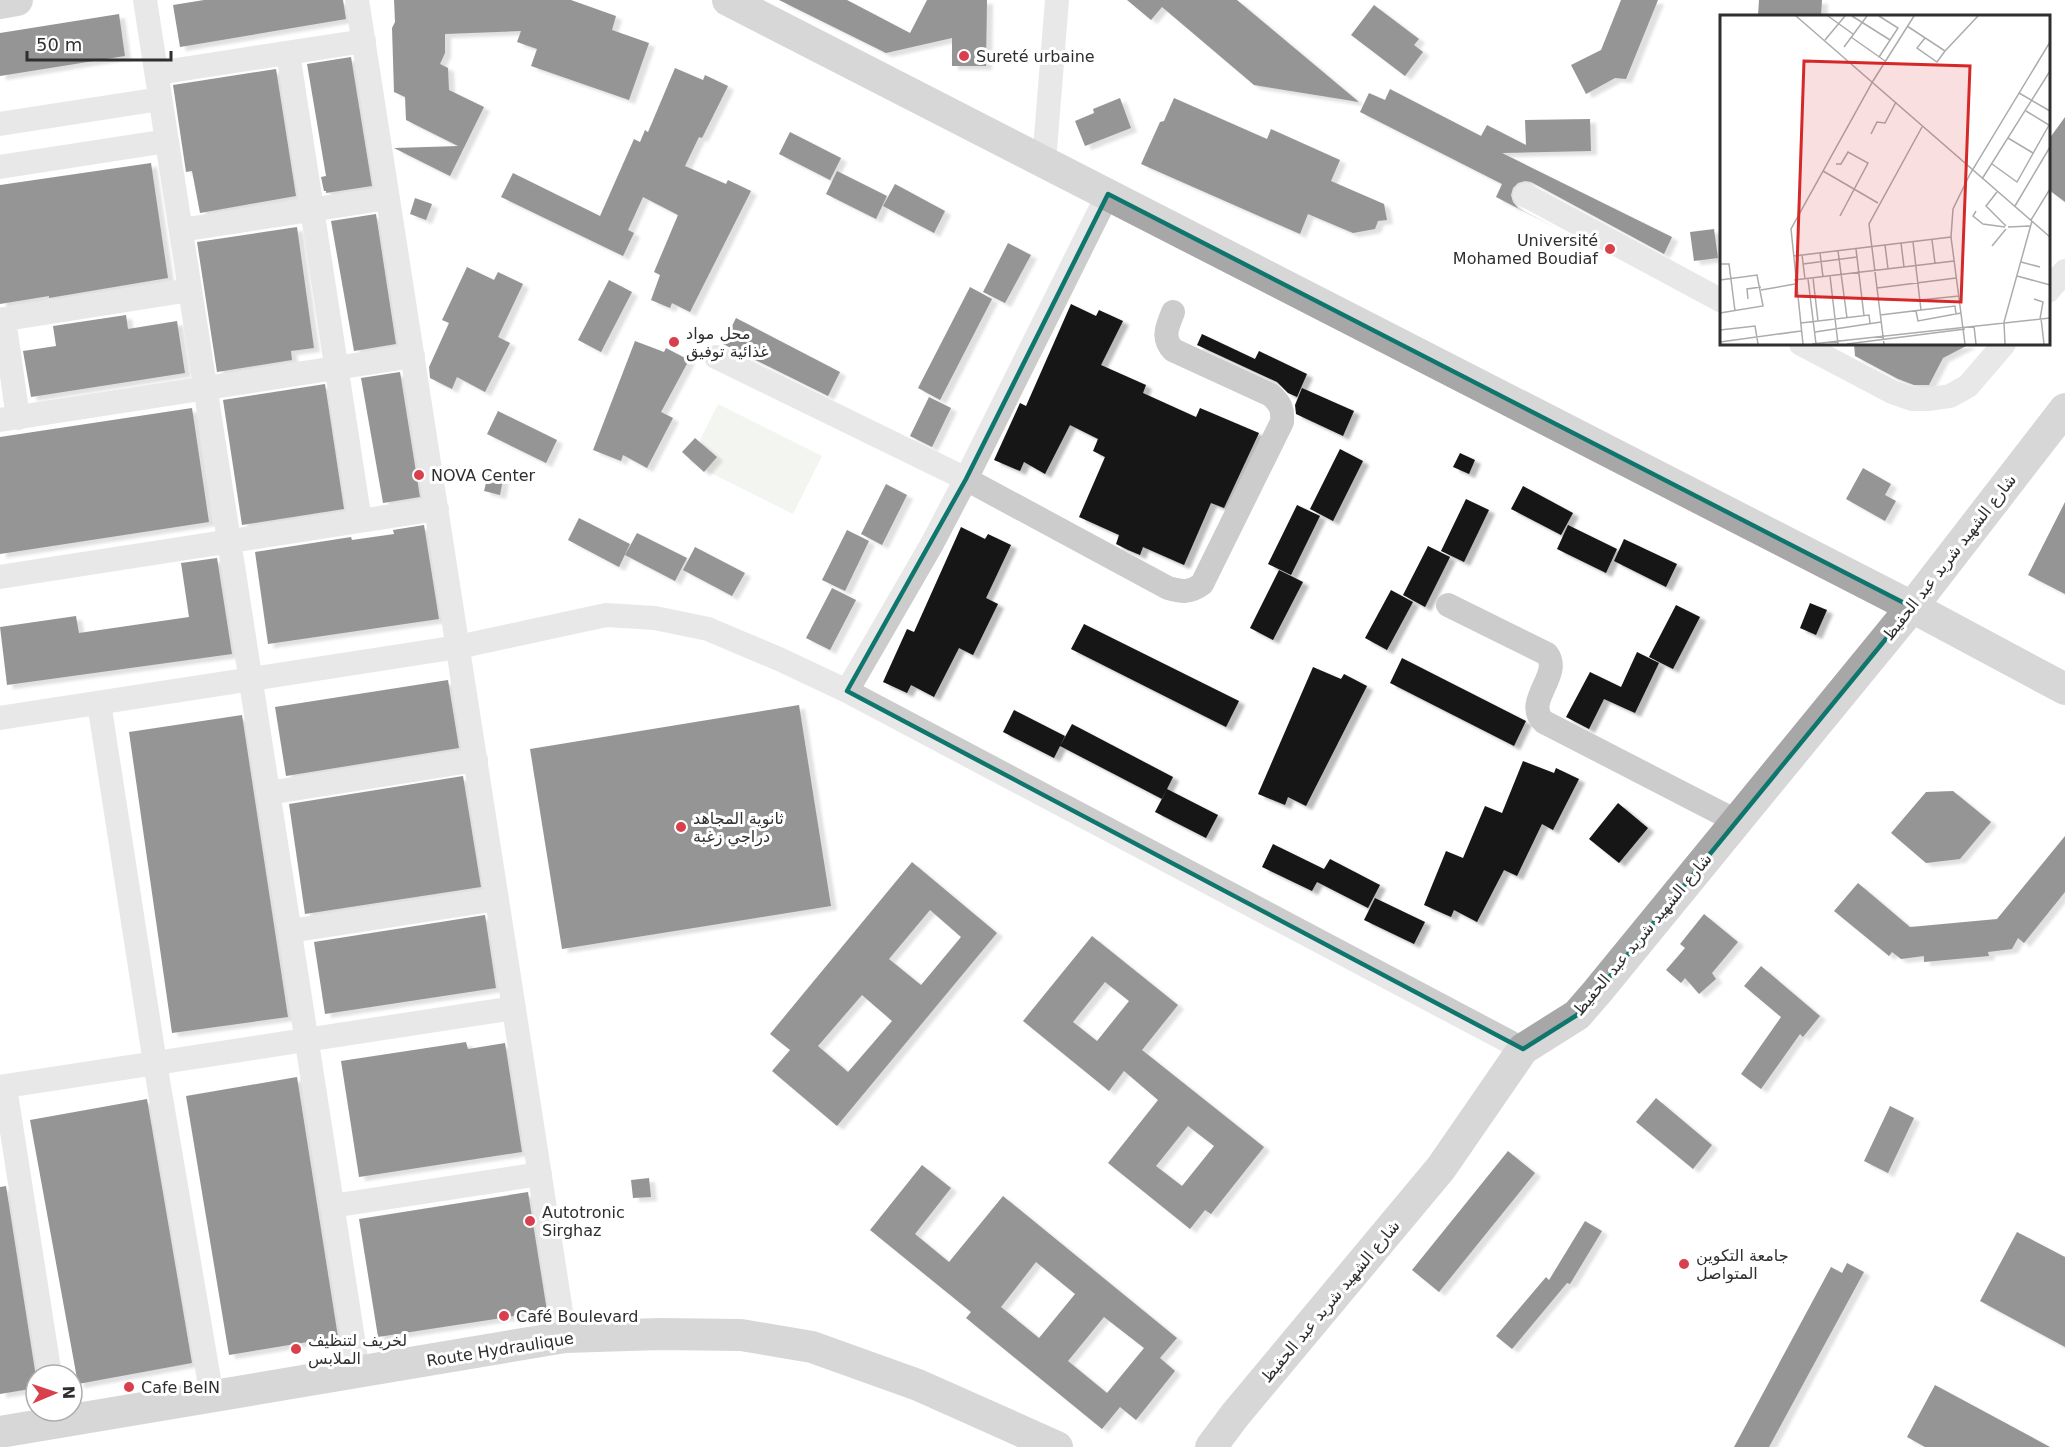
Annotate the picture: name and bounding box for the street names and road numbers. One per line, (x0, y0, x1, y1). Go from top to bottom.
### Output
street label: شارع الشهيد شريد عبد الحفيظ (1879, 470, 2021, 645)
street label: شارع الشهيد شريد عبد الحفيظ (1569, 849, 1717, 1020)
street label: شارع الشهيد شريد عبد الحفيظ (1257, 1216, 1405, 1387)
street label: Route Hydraulique (425, 1328, 575, 1371)

